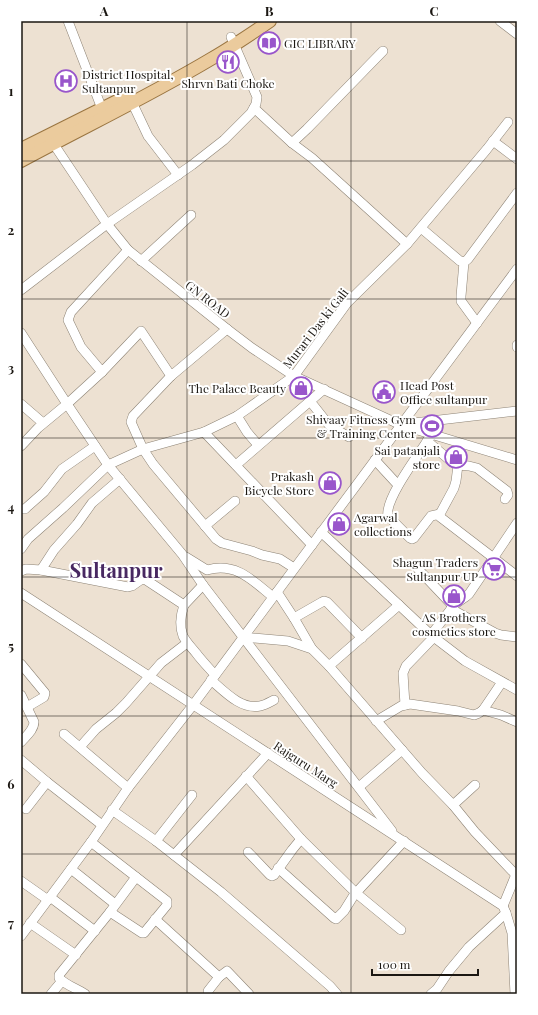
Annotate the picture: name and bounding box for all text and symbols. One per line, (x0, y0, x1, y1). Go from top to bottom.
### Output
text: A (99, 2, 109, 19)
text: B (265, 2, 274, 19)
text: C (429, 2, 439, 19)
library icon: GIC LIBRARY (256, 30, 282, 56)
place label: GIC LIBRARY (284, 35, 356, 51)
restaurant icon: Shrvn Bati Choke (215, 49, 241, 75)
place label: District Hospital, Sultanpur (82, 66, 174, 96)
hospital icon: District Hospital, Sultanpur (53, 68, 79, 94)
place label: Shrvn Bati Choke (181, 75, 275, 91)
text: 1 (9, 82, 14, 99)
text: 2 (8, 221, 15, 238)
street label: GN ROAD (182, 277, 234, 322)
street label: Murari Das ki Gali (279, 284, 352, 371)
text: 3 (8, 359, 14, 376)
shop icon: The Palace Beauty (288, 375, 314, 401)
place label: Head Post Office sultanpur (400, 377, 488, 407)
public building icon: Head Post Office sultanpur (371, 379, 397, 405)
place label: The Palace Beauty (188, 380, 286, 396)
place label: Shivaay Fitness Gym & Training Center (306, 411, 417, 441)
sports icon: Shivaay Fitness Gym & Training Center (419, 413, 445, 439)
place label: Sai patanjali store (375, 442, 440, 472)
shop icon: Sai patanjali store (443, 444, 469, 470)
place label: Prakash Bicycle Store (245, 468, 314, 498)
shop icon: Prakash Bicycle Store (317, 470, 343, 496)
text: 4 (8, 498, 15, 515)
place label: Agarwal collections (353, 509, 412, 539)
shop icon: Agarwal collections (326, 511, 352, 537)
place label: Shagun Traders Sultanpur UP (393, 554, 478, 584)
district label: Sultanpur (69, 556, 163, 583)
supermarket icon: Shagun Traders Sultanpur UP (481, 556, 507, 582)
shop icon: AS Brothers cosmetics store (441, 583, 467, 609)
place label: AS Brothers cosmetics store (412, 609, 496, 639)
text: 5 (8, 637, 14, 654)
street label: Rajguru Marg (271, 737, 342, 791)
text: 6 (7, 775, 15, 792)
text: 7 (8, 914, 14, 931)
scale bar (372, 951, 478, 977)
text: 100 m (378, 956, 411, 972)

